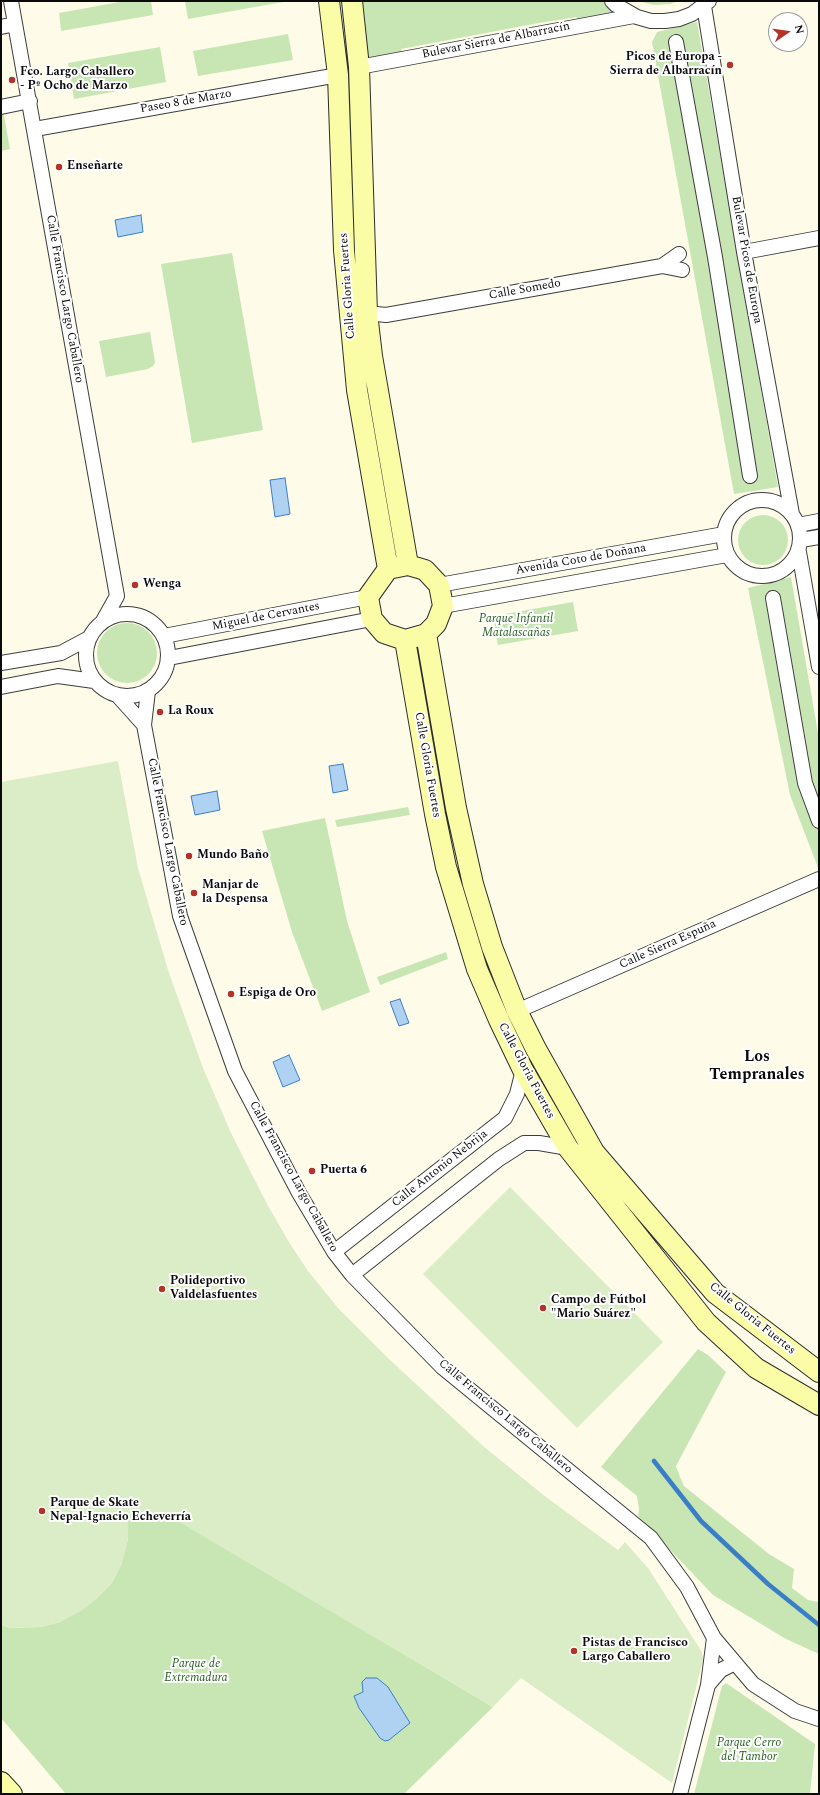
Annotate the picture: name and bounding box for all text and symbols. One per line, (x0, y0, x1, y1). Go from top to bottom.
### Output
north arrow (768, 12, 808, 52)
street label: Bulevar Sierra de Albarracín (421, 20, 571, 62)
text: N (790, 23, 808, 36)
place label: Picos de Europa - Sierra de Albarracín (610, 51, 722, 79)
marker: Picos de Europa - Sierra de Albarracín (725, 60, 735, 70)
place label: Fco. Largo Caballero - Pº Ocho de Marzo (20, 66, 134, 94)
marker: Fco. Largo Caballero - Pº Ocho de Marzo (7, 75, 17, 85)
street label: Paseo 8 de Marzo (139, 87, 233, 117)
place label: Enseñarte (67, 160, 123, 174)
marker: Enseñarte (54, 162, 64, 172)
street label: Bulevar Picos de Europa (728, 195, 764, 325)
street label: Calle Francisco Largo Caballero (42, 214, 86, 384)
street label: Calle Gloria Fuertes (337, 232, 359, 340)
street label: Calle Somedo (488, 277, 562, 303)
street label: Avenida Coto de Doñana (515, 541, 647, 579)
place label: Wenga (143, 578, 181, 592)
marker: Wenga (130, 580, 140, 590)
street label: Miguel de Cervantes (211, 599, 321, 635)
park label: Parque Infantil Matalascañas (479, 613, 553, 641)
place label: La Roux (168, 705, 214, 719)
marker: La Roux (155, 707, 165, 717)
street label: Calle Gloria Fuertes (411, 711, 443, 819)
street label: Calle Francisco Largo Caballero (144, 757, 190, 927)
place label: Mundo Baño (197, 849, 269, 863)
marker: Mundo Baño (184, 851, 194, 861)
place label: Manjar de la Despensa (202, 879, 268, 907)
marker: Manjar de la Despensa (189, 888, 199, 898)
street label: Calle Sierra Espuña (617, 917, 719, 973)
place label: Espiga de Oro (239, 987, 316, 1001)
marker: Espiga de Oro (226, 989, 236, 999)
street label: Calle Gloria Fuertes (495, 1020, 557, 1122)
district label: Los Tempranales (709, 1048, 805, 1086)
street label: Calle Francisco Largo Caballero (245, 1099, 341, 1255)
street label: Calle Antonio Nebrija (389, 1127, 491, 1211)
place label: Puerta 6 (320, 1164, 367, 1178)
marker: Puerta 6 (307, 1166, 317, 1176)
place label: Polideportivo Valdelasfuentes (170, 1275, 257, 1303)
street label: Calle Gloria Fuertes (706, 1280, 798, 1358)
marker: Polideportivo Valdelasfuentes (157, 1284, 167, 1294)
place label: Campo de Fútbol "Mario Suárez" (551, 1294, 646, 1322)
marker: Campo de Fútbol "Mario Suárez" (538, 1303, 548, 1313)
street label: Calle Francisco Largo Caballero (435, 1357, 575, 1477)
place label: Parque de Skate Nepal-Ignacio Echeverría (50, 1497, 191, 1525)
marker: Parque de Skate Nepal-Ignacio Echeverría (37, 1506, 47, 1516)
place label: Pistas de Francisco Largo Caballero (582, 1637, 688, 1665)
marker: Pistas de Francisco Largo Caballero (569, 1646, 579, 1656)
park label: Parque de Extremadura (164, 1658, 228, 1686)
park label: Parque Cerro del Tambor (717, 1737, 781, 1765)

